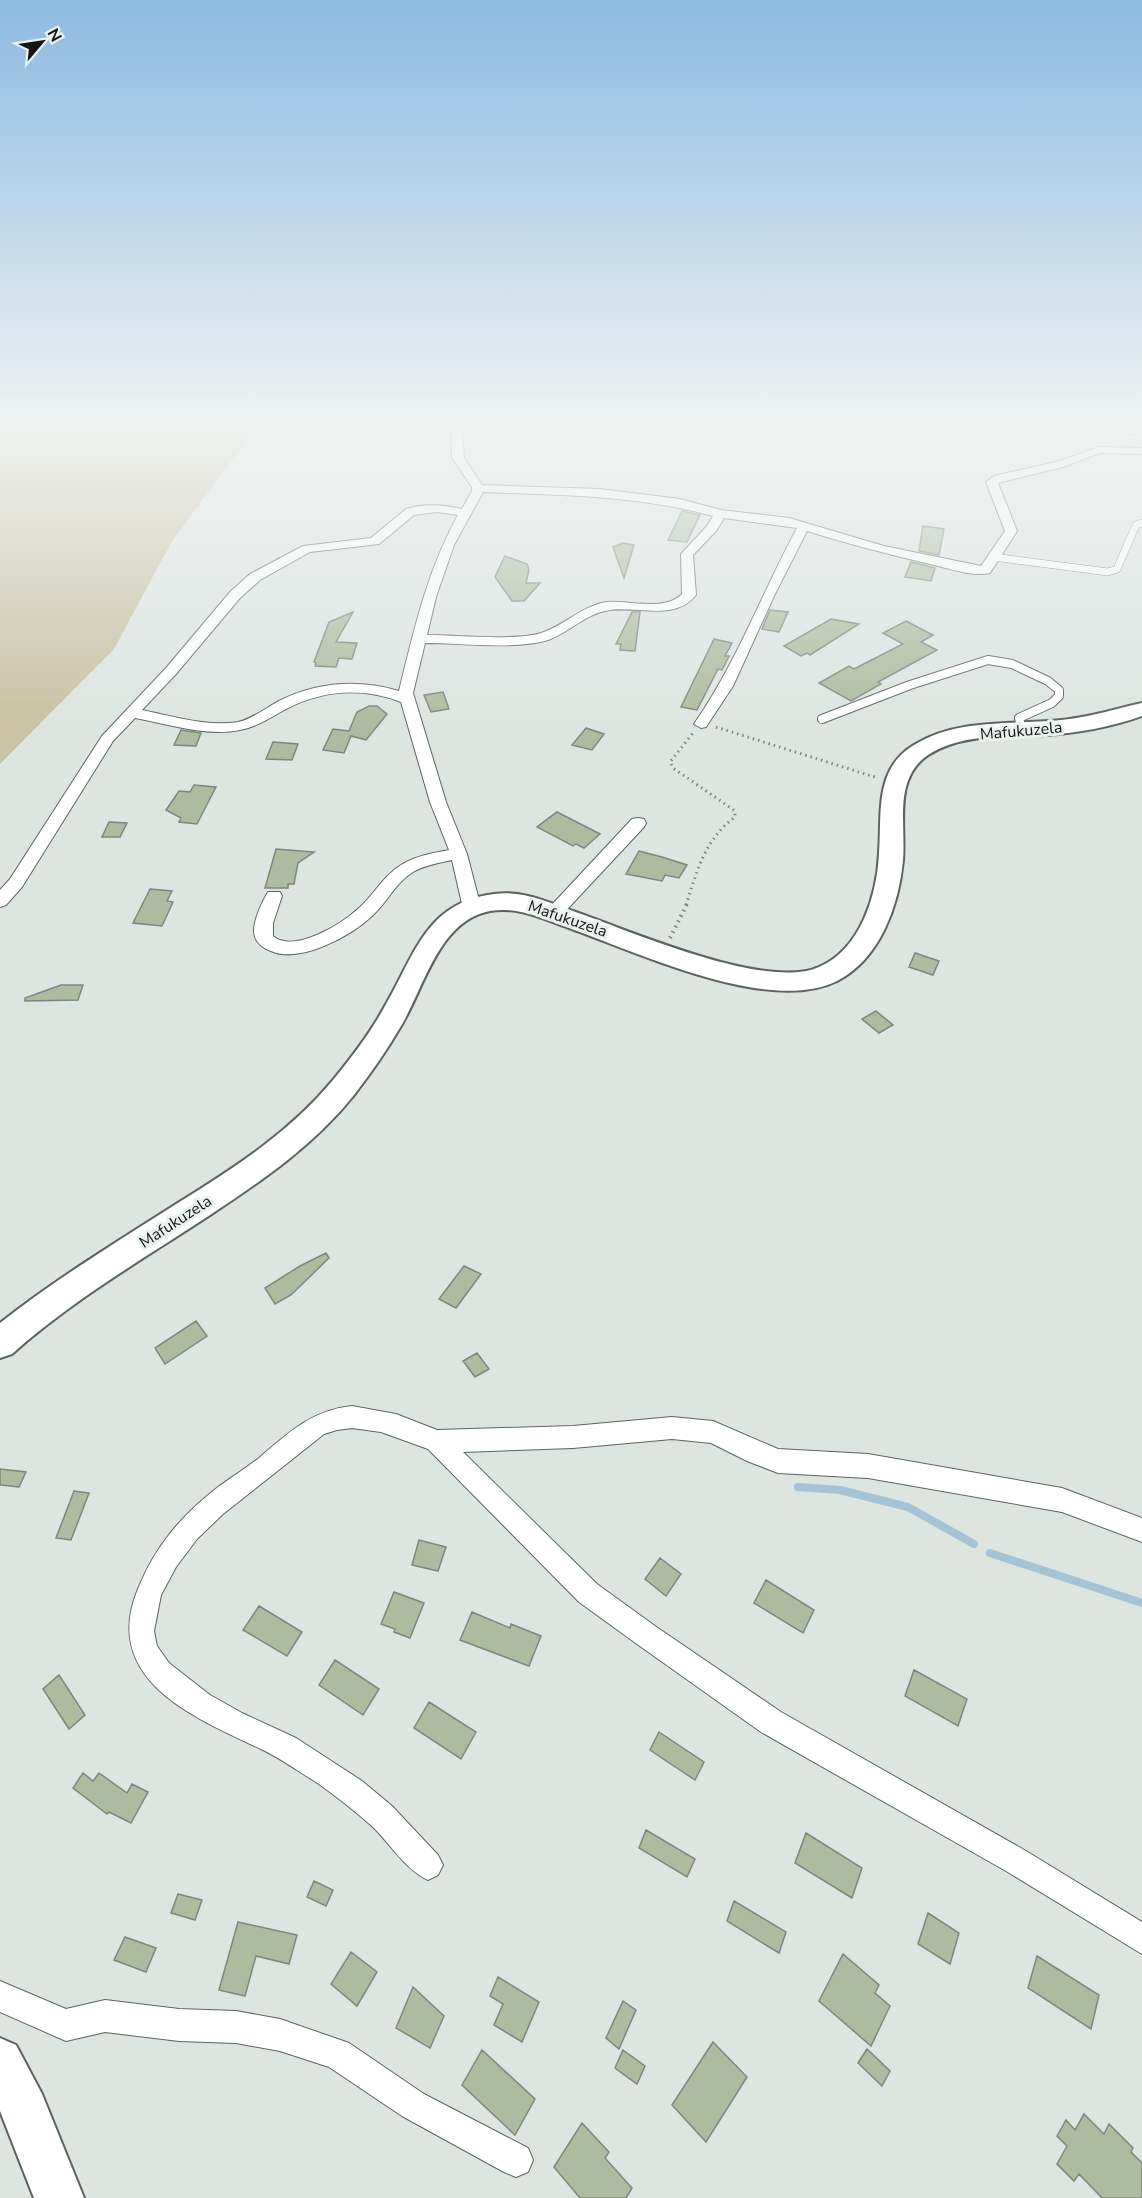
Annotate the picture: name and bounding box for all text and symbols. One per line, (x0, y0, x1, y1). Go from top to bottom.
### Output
north arrow (12, 12, 72, 72)
text: N (42, 25, 67, 46)
street label: Mafukuzela (979, 716, 1063, 746)
street label: Mafukuzela (525, 895, 610, 943)
street label: Mafukuzela (135, 1190, 216, 1254)

